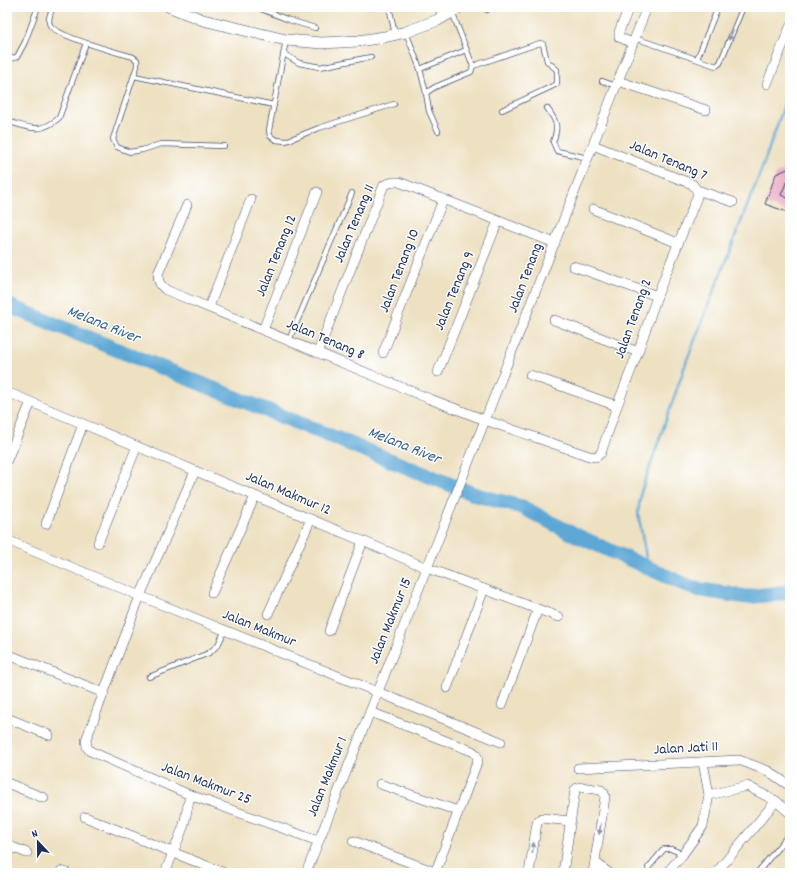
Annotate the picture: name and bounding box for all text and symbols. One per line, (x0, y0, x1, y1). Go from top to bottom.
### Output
one-way arrow (728, 30, 734, 42)
street label: Jalan Tenang 7 (626, 135, 711, 187)
street label: Jalan Tenang 11 (329, 181, 381, 267)
street label: Jalan Tenang 12 (251, 212, 303, 300)
street label: Jalan Tenang 10 (374, 226, 426, 316)
street label: Jalan Tenang (503, 240, 549, 316)
street label: Jalan Tenang 9 (429, 248, 481, 334)
street label: Jalan Tenang 2 (609, 276, 659, 362)
water label: Melana River (63, 300, 145, 351)
street label: Jalan Tenang 8 (283, 314, 367, 366)
water label: Melana River (364, 421, 446, 472)
street label: Jalan Makmur 12 (242, 466, 334, 522)
street label: Jalan Makmur 15 (364, 574, 418, 668)
street label: Jalan Makmur (219, 604, 300, 654)
street label: Jalan Makmur 1 (302, 734, 354, 820)
street label: Jalan Jati 11 (653, 736, 719, 762)
street label: Jalan Makmur 25 (158, 757, 254, 811)
north arrow (18, 822, 58, 862)
one-way arrow (597, 823, 603, 836)
text: N (29, 826, 41, 843)
one-way arrow (530, 842, 536, 854)

